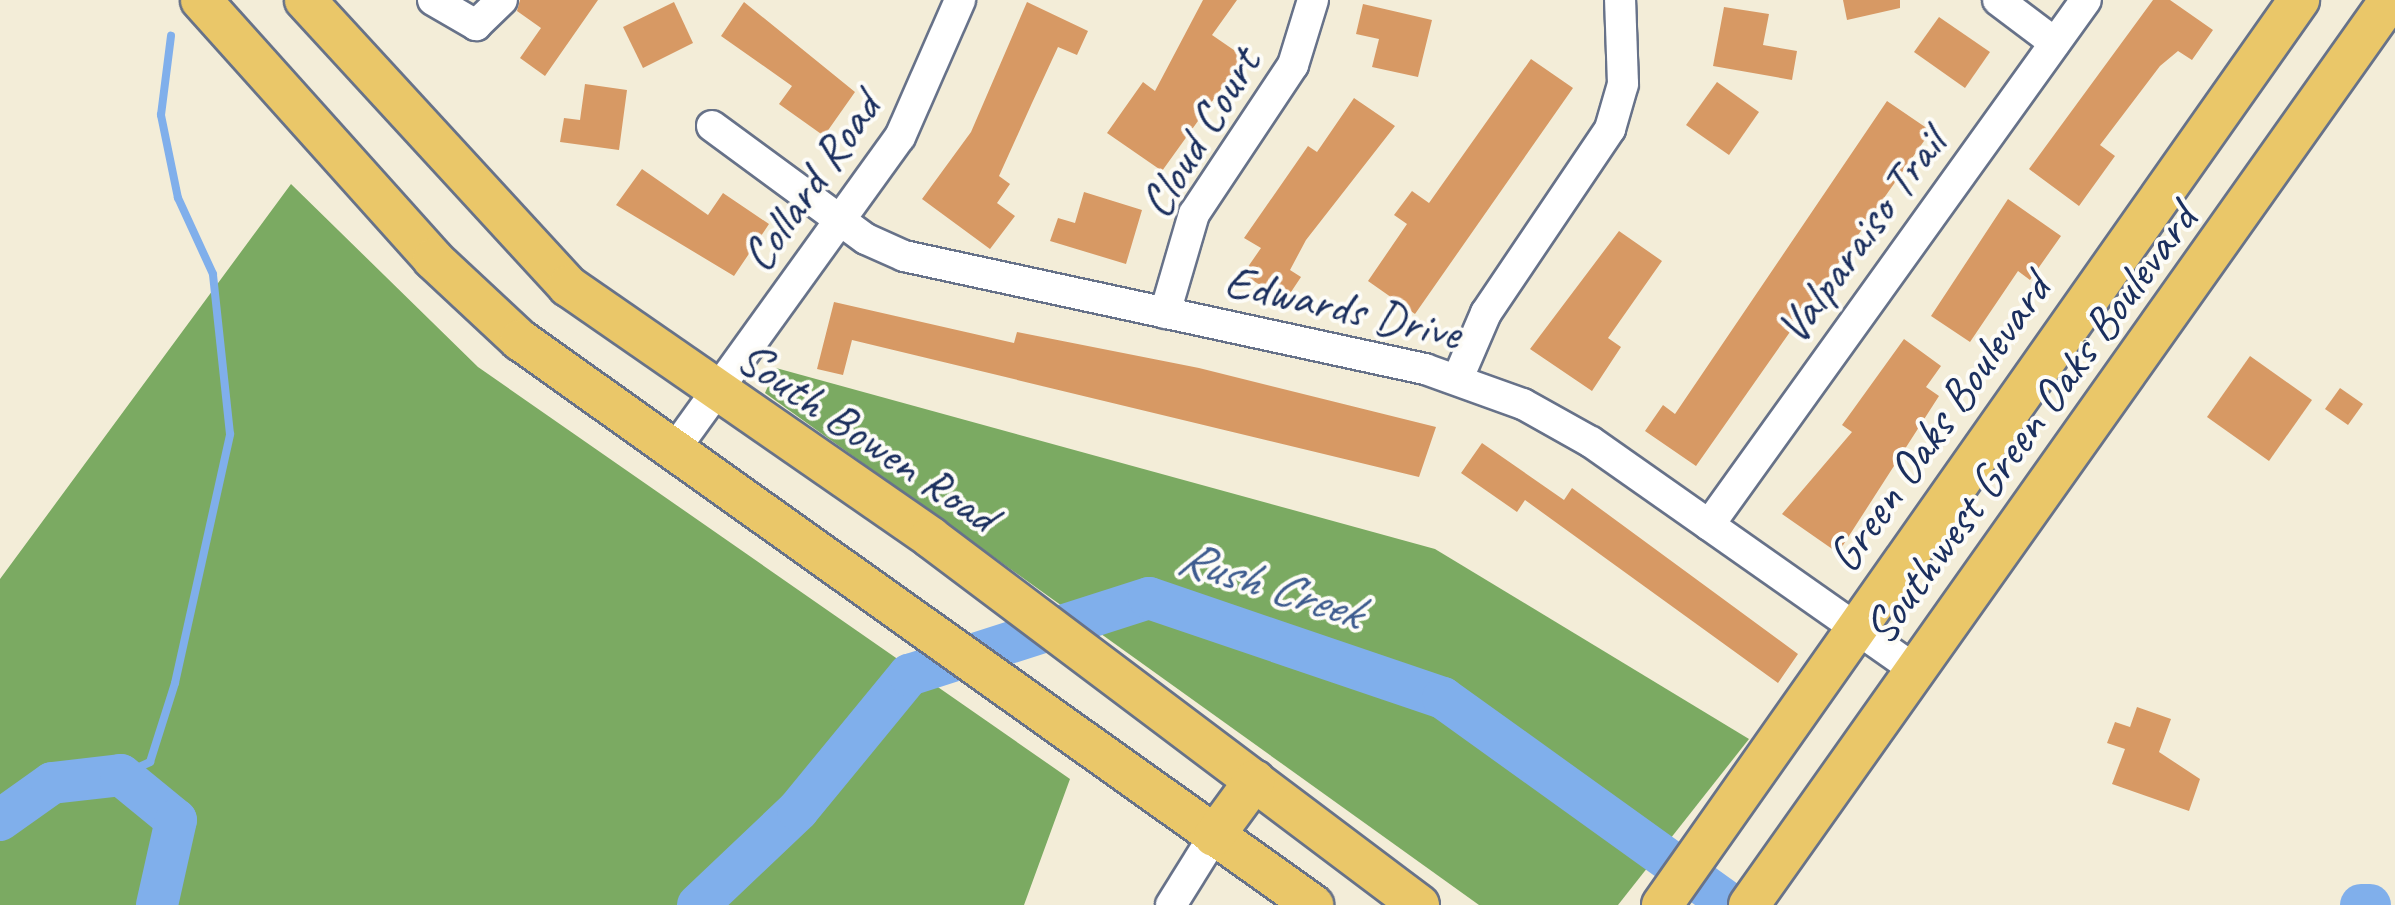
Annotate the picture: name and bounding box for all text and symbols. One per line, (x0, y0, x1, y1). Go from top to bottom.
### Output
street label: Cloud Court (1127, 38, 1273, 228)
street label: Collard Road (729, 82, 893, 282)
street label: Valparaiso Trail (1764, 117, 1958, 355)
street label: Southwest Green Oaks Boulevard (1851, 192, 2209, 656)
street label: Edwards Drive (1219, 252, 1467, 362)
street label: Green Oaks Boulevard (1815, 262, 2063, 584)
street label: South Bowen Road (726, 329, 1008, 545)
water label: Rush Creek (1171, 526, 1369, 642)

